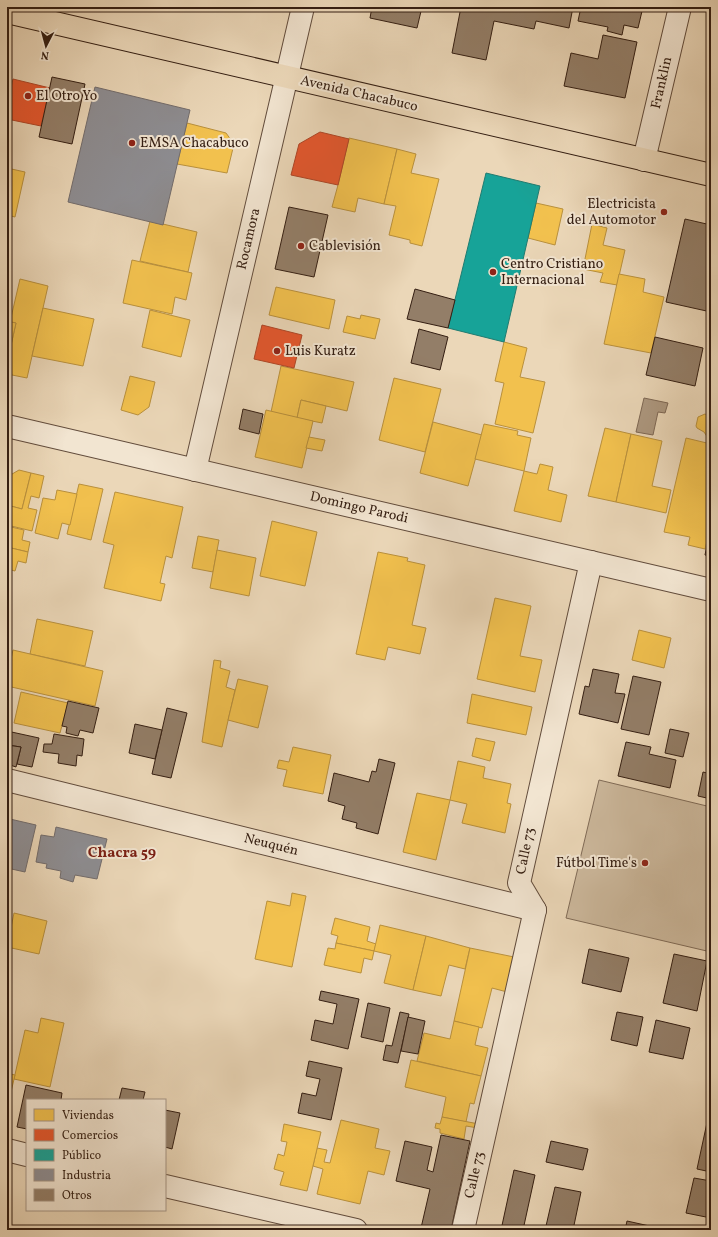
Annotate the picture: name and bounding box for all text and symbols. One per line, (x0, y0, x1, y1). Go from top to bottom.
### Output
north arrow (26, 26, 66, 66)
text: N (40, 47, 50, 62)
street label: Franklin (647, 55, 677, 111)
street label: Avenida Chacabuco (298, 71, 420, 117)
place label: El Otro Yo (36, 87, 97, 106)
marker: El Otro Yo (23, 91, 33, 101)
place label: EMSA Chacabuco (140, 134, 249, 153)
marker: EMSA Chacabuco (127, 138, 137, 148)
place label: Electricista del Automotor (567, 195, 656, 230)
street label: Rocamora (233, 206, 265, 272)
marker: Electricista del Automotor (659, 207, 669, 217)
place label: Cablevisión (309, 237, 381, 256)
marker: Cablevisión (296, 241, 306, 251)
place label: Centro Cristiano Internacional (501, 255, 603, 290)
marker: Centro Cristiano Internacional (488, 267, 498, 277)
place label: Luis Kuratz (285, 342, 356, 361)
marker: Luis Kuratz (272, 346, 282, 356)
street label: Domingo Parodi (308, 487, 410, 529)
street label: Calle 73 (512, 826, 540, 876)
street label: Neuquén (242, 829, 300, 861)
district label: Chacra 59 (88, 843, 156, 864)
place label: Fútbol Time's (556, 854, 637, 873)
marker: Fútbol Time's (640, 858, 650, 868)
legend (26, 1099, 166, 1211)
text: Viviendas (62, 1108, 114, 1124)
text: Comercios (62, 1128, 118, 1144)
text: Público (62, 1148, 101, 1164)
street label: Calle 73 (460, 1150, 490, 1200)
text: Industria (62, 1168, 111, 1184)
text: Otros (62, 1188, 92, 1204)

